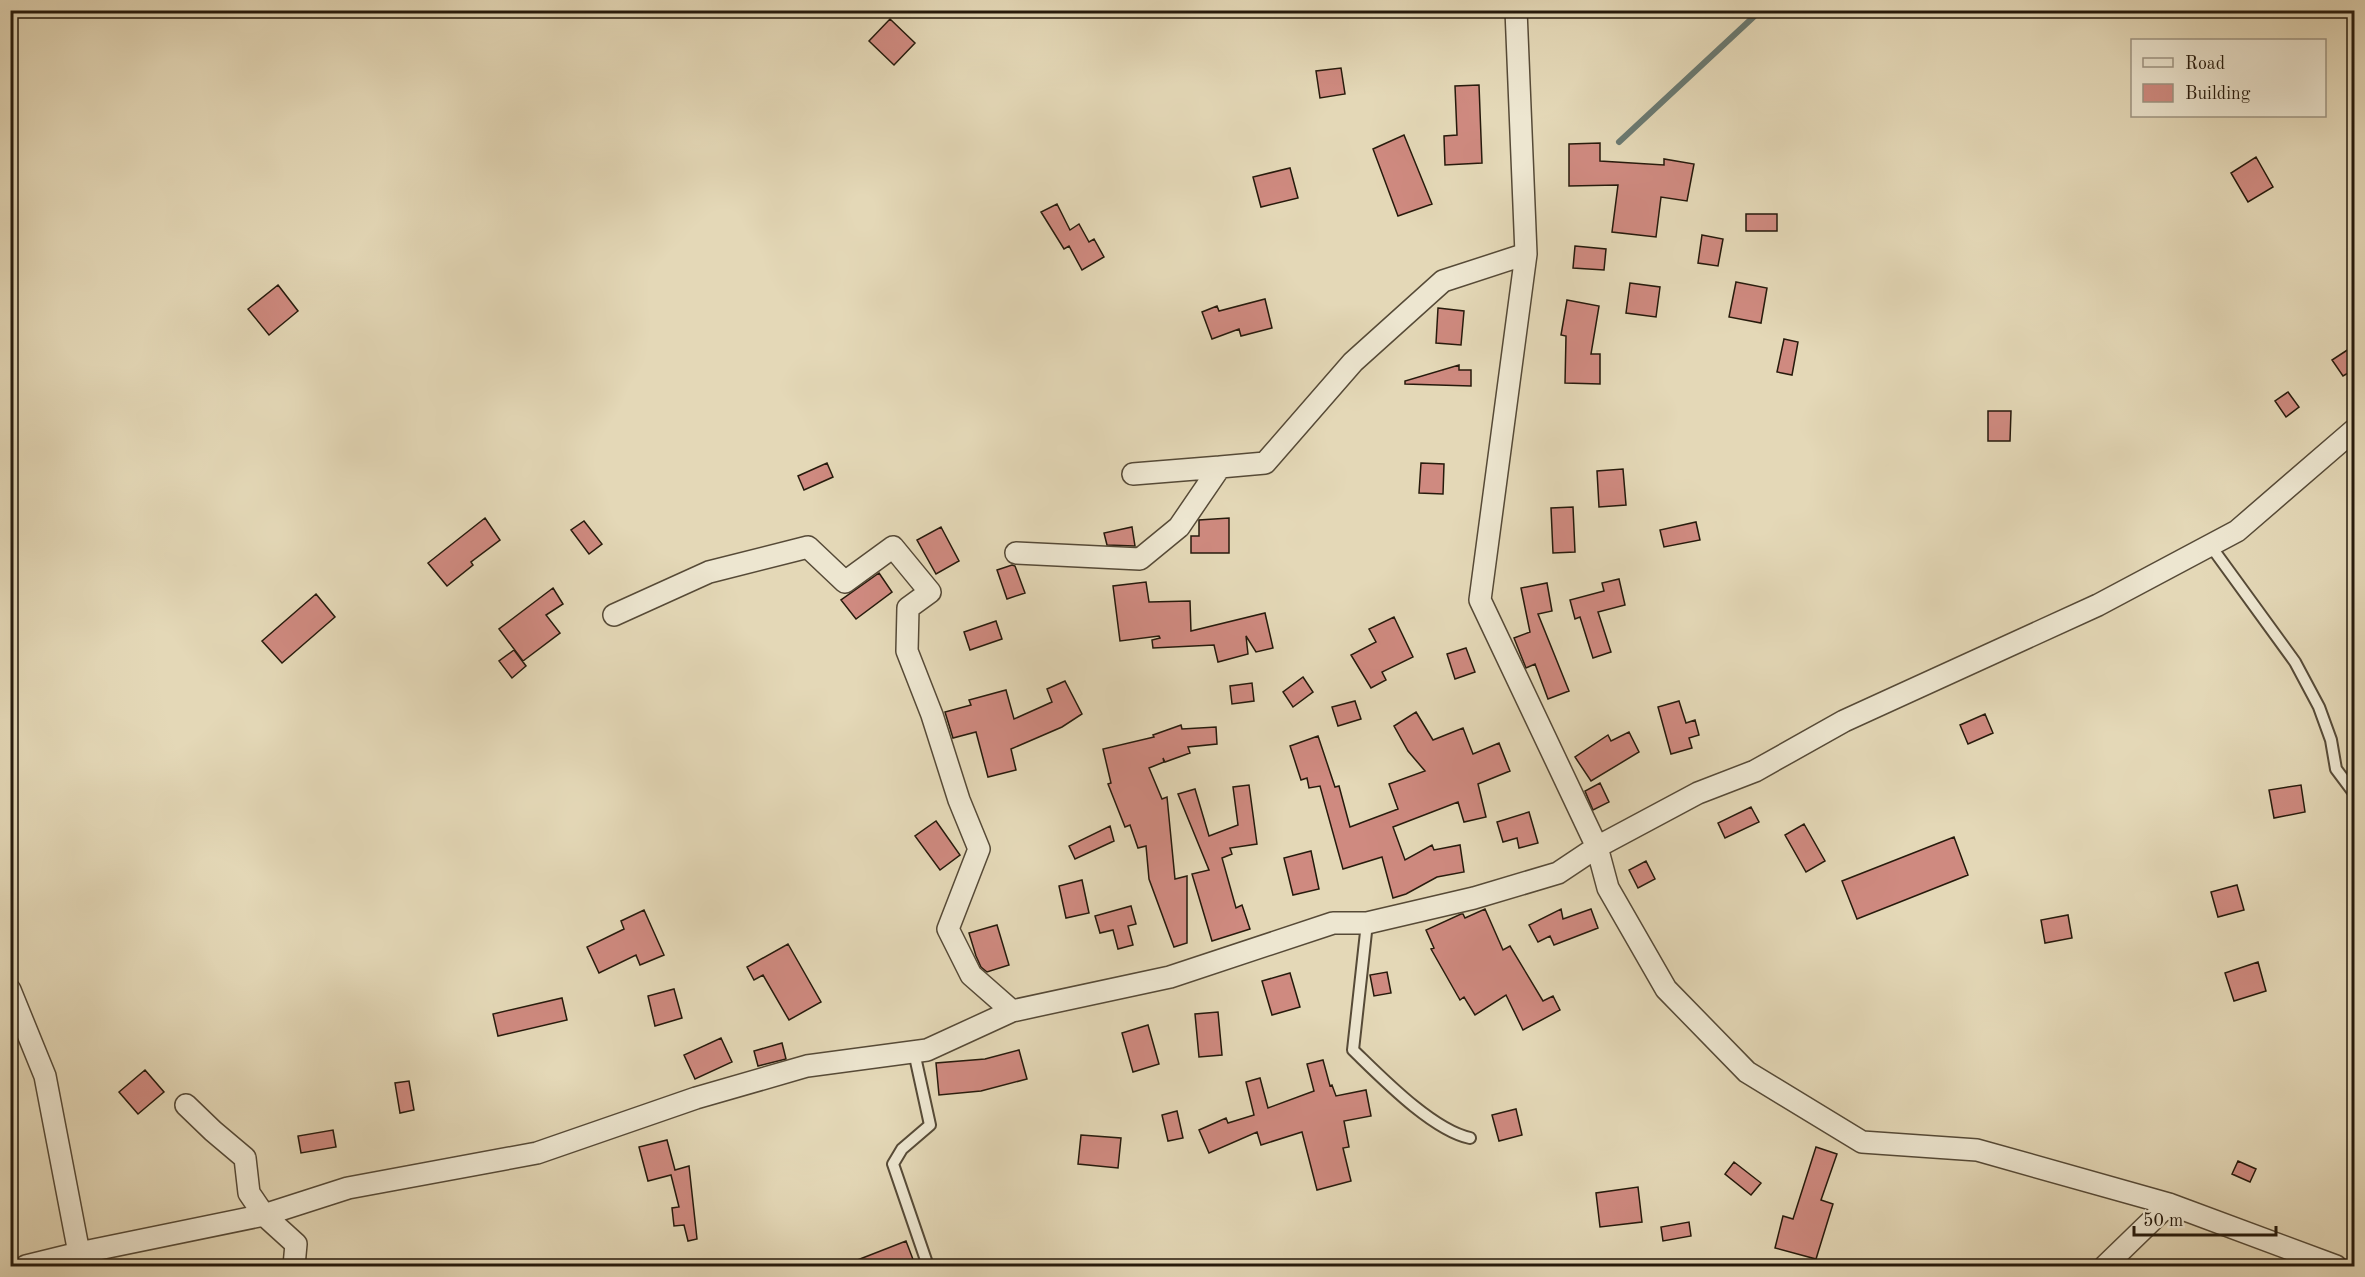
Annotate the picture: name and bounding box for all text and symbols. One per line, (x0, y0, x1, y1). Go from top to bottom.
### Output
legend (2131, 39, 2326, 117)
text: Road (2185, 55, 2225, 73)
text: Building (2185, 85, 2251, 103)
scale bar (2134, 1199, 2276, 1237)
text: 50 m (2143, 1212, 2183, 1230)

